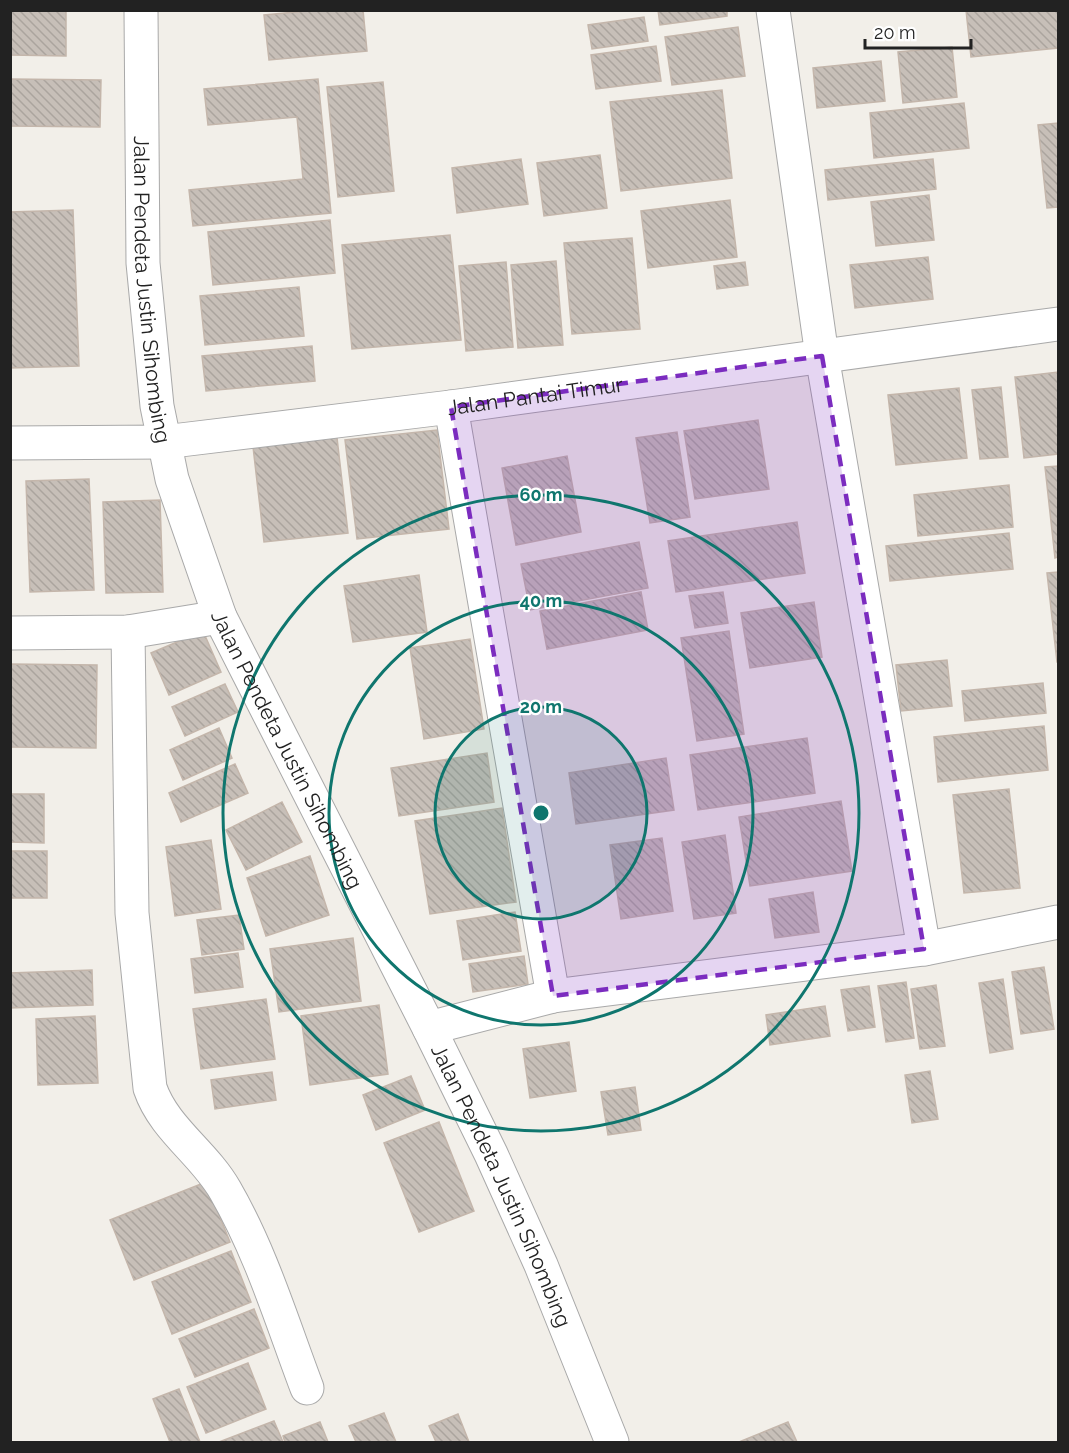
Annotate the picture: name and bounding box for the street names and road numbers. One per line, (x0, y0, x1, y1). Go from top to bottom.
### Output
street label: Jalan Pendeta Justin Sihombing (129, 136, 177, 445)
street label: Jalan Pantai Timur (446, 371, 625, 420)
street label: Jalan Pendeta Justin Sihombing (206, 608, 368, 893)
street label: Jalan Pendeta Justin Sihombing (426, 1040, 577, 1330)

